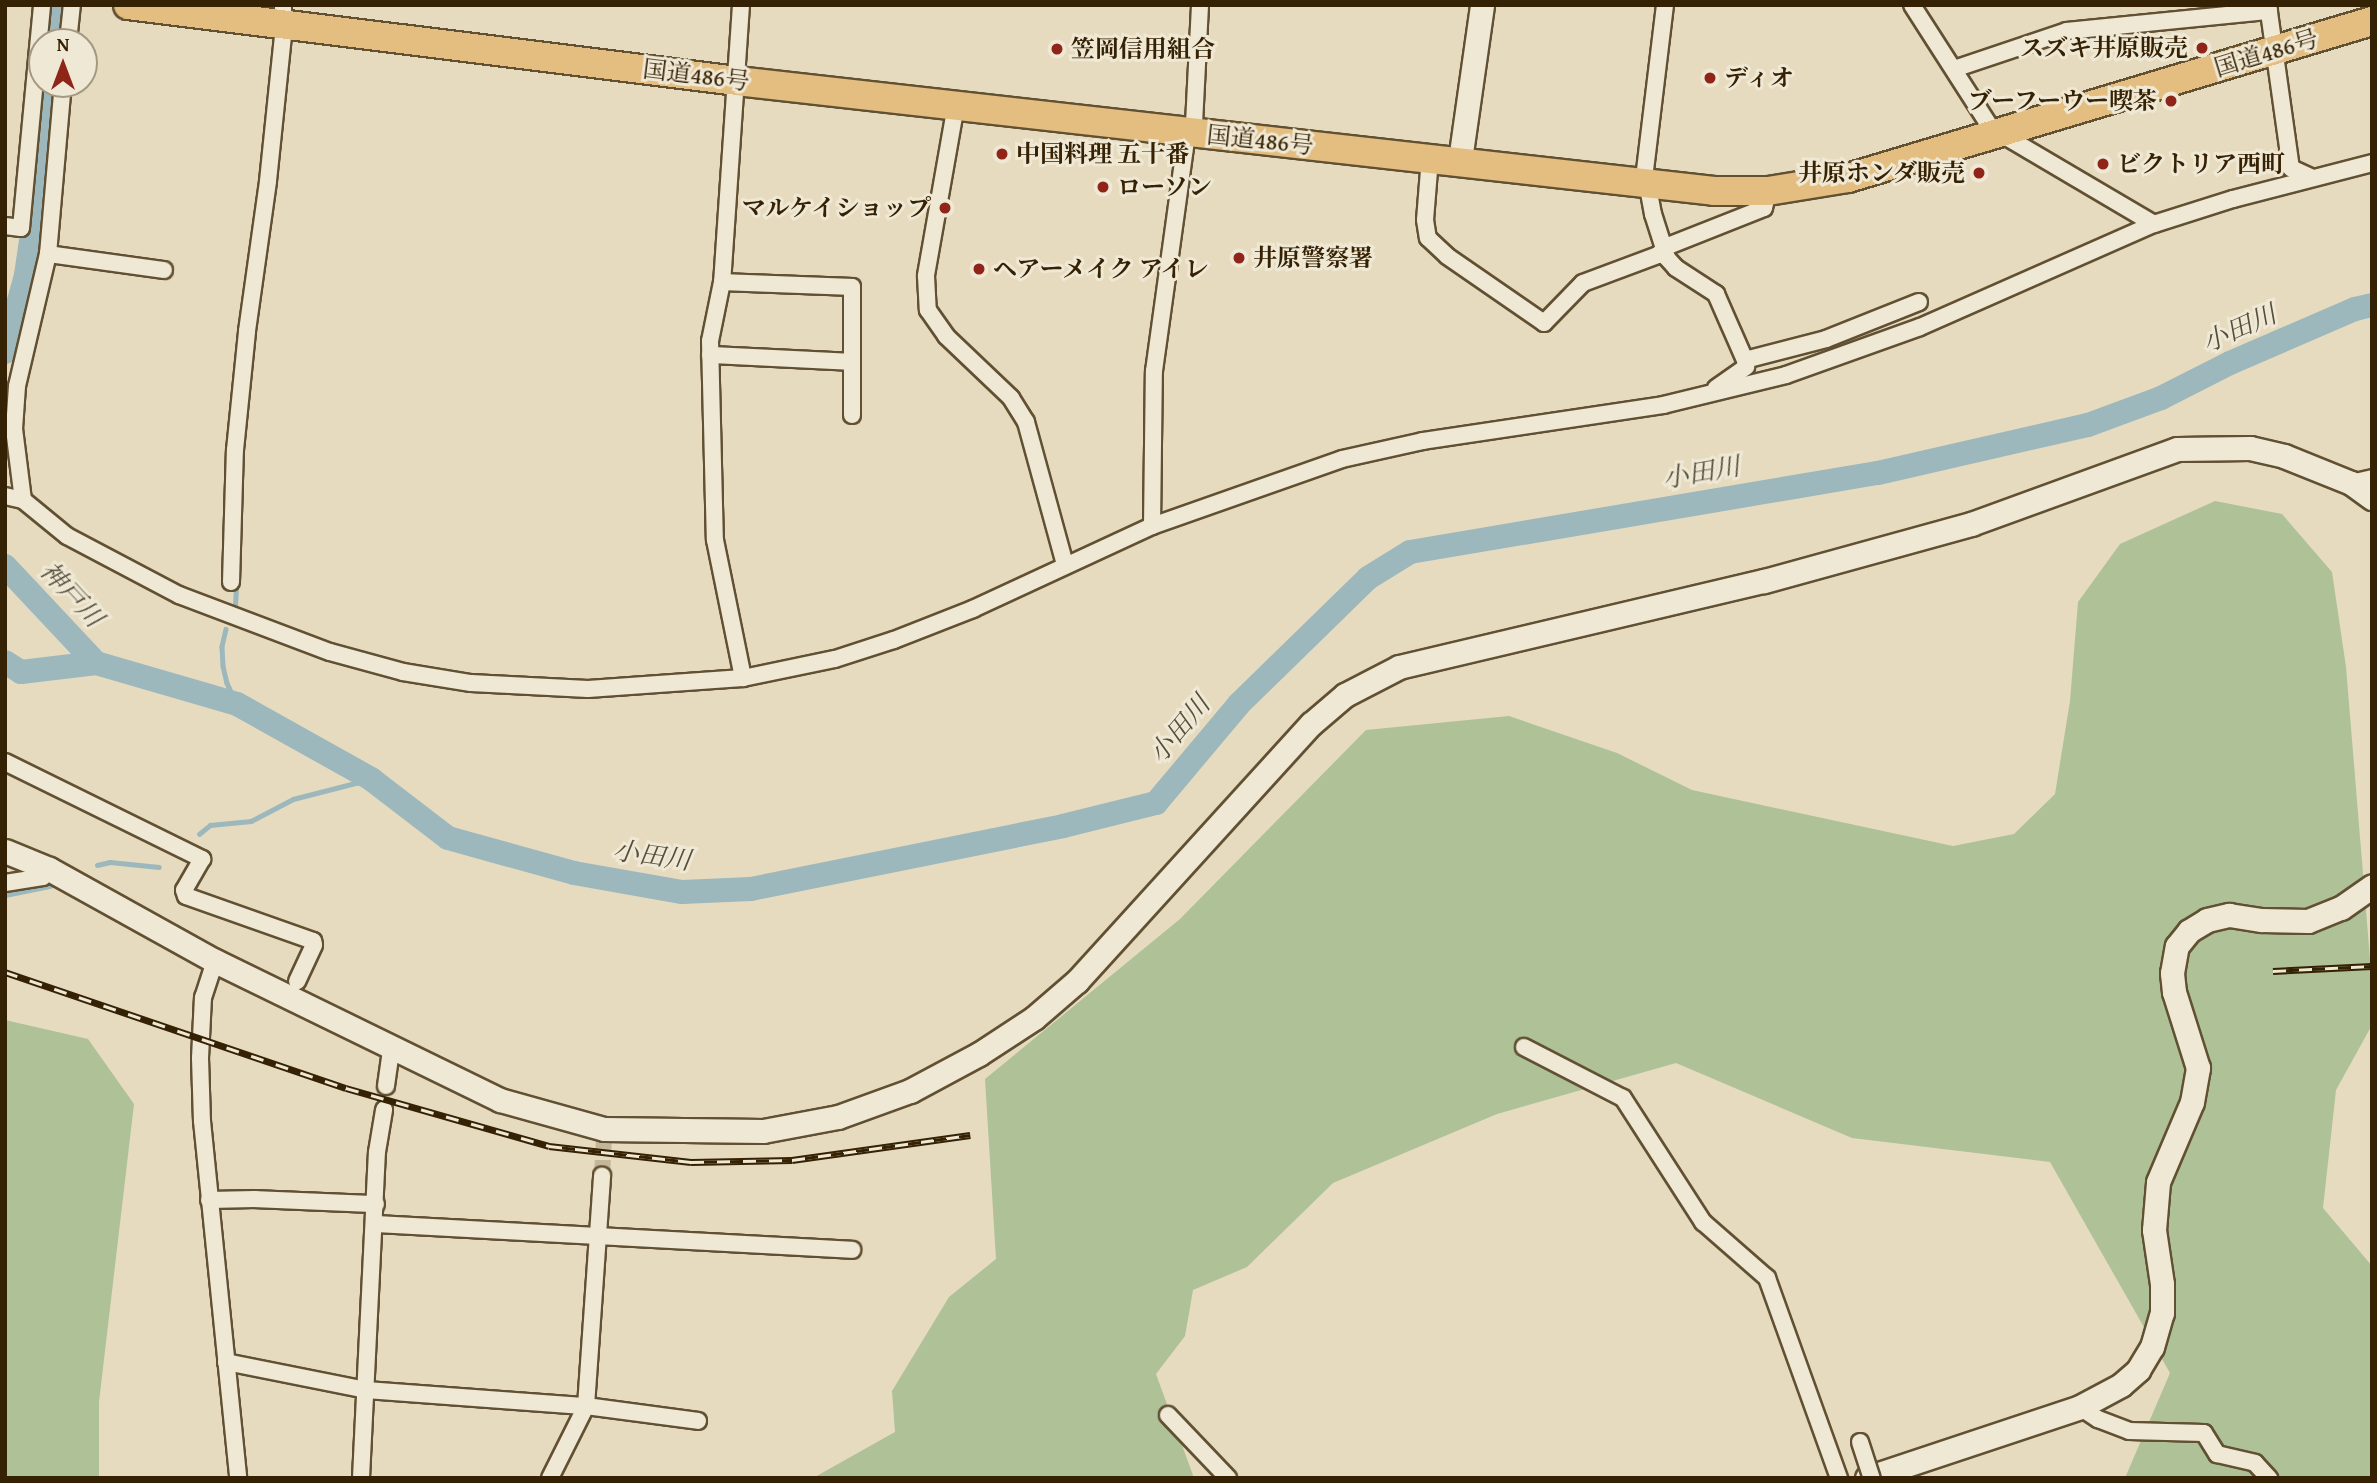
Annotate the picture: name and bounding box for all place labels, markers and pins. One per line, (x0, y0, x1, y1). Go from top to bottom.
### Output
place label: スズキ井原販売 (2020, 34, 2188, 62)
place label: 笠岡信用組合 (1071, 35, 1215, 63)
marker: スズキ井原販売 (2194, 40, 2210, 56)
marker: 笠岡信用組合 (1049, 41, 1065, 57)
place label: ディオ (1724, 64, 1796, 92)
marker: ディオ (1702, 70, 1718, 86)
place label: ブーフーウー喫茶 (1966, 87, 2157, 115)
marker: ブーフーウー喫茶 (2163, 93, 2179, 109)
place label: 中国料理 五十番 (1016, 140, 1189, 168)
marker: 中国料理 五十番 (994, 146, 1010, 162)
place label: ビクトリア西町 (2117, 150, 2285, 178)
marker: ビクトリア西町 (2095, 156, 2111, 172)
place label: 井原ホンダ販売 (1797, 159, 1965, 187)
marker: 井原ホンダ販売 (1971, 165, 1987, 181)
place label: ローソン (1117, 173, 1213, 201)
marker: ローソン (1095, 179, 1111, 195)
place label: マルケイショップ (739, 194, 931, 222)
marker: マルケイショップ (937, 200, 953, 216)
place label: 井原警察署 (1253, 244, 1373, 272)
marker: 井原警察署 (1231, 250, 1247, 266)
place label: ヘアーメイク アイレ (993, 255, 1214, 283)
marker: ヘアーメイク アイレ (971, 261, 987, 277)

